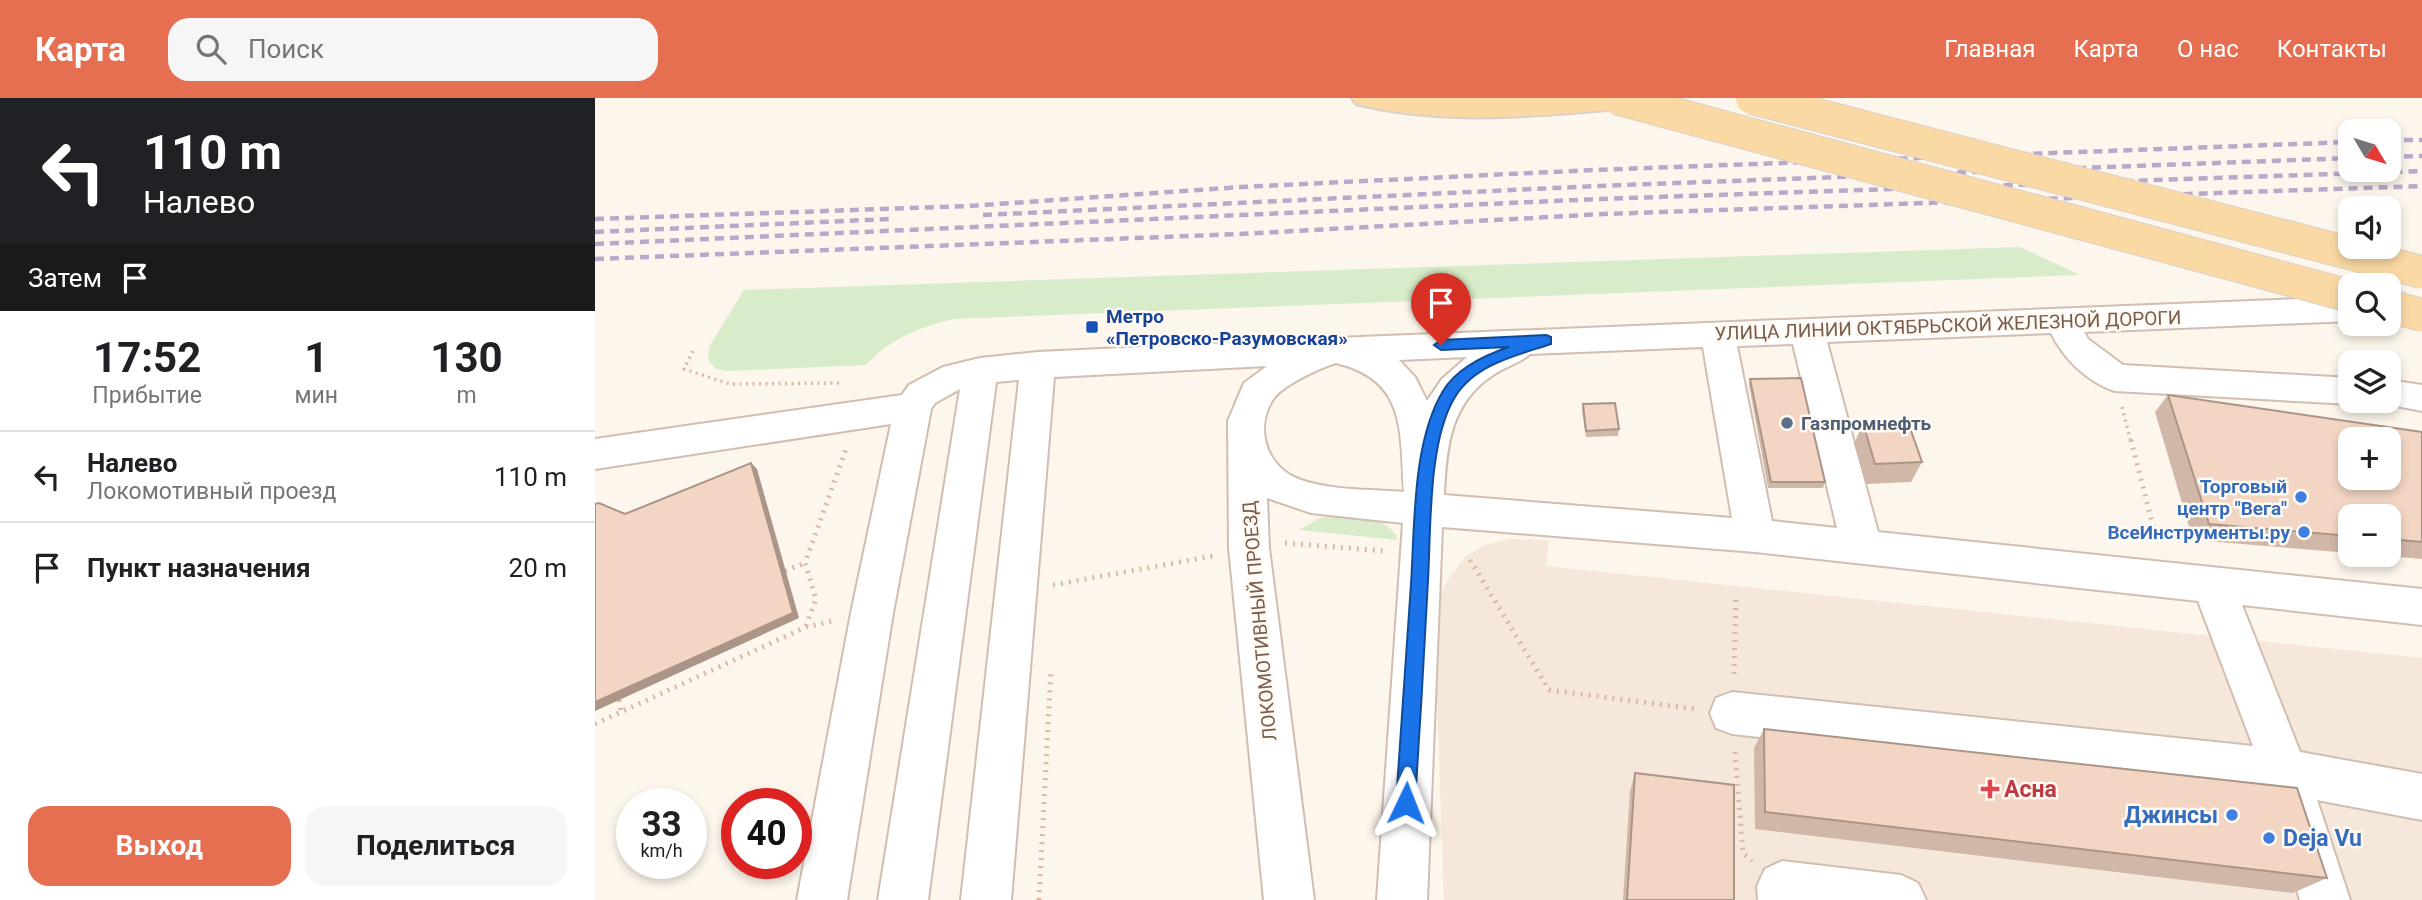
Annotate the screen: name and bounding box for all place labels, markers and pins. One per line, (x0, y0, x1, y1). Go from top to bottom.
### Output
pin (1411, 273, 1471, 345)
place label: Метро «Петровско-Разумовская» (1106, 305, 1348, 350)
marker: Метро «Петровско-Разумовская» (1084, 319, 1100, 335)
place label: Газпромнефть (1801, 412, 1932, 435)
marker: Газпромнефть (1779, 415, 1795, 431)
place label: Торговый центр "Вега" (2177, 475, 2287, 520)
marker: Торговый центр "Вега" (2293, 489, 2309, 505)
place label: ВсеИнструменты.ру (2107, 521, 2290, 544)
marker: ВсеИнструменты.ру (2296, 524, 2312, 540)
place label: Асна (2004, 776, 2057, 803)
marker: Асна (1982, 781, 1998, 797)
place label: Джинсы (2124, 802, 2218, 829)
marker: Джинсы (2224, 807, 2240, 823)
place label: Deja Vu (2283, 825, 2362, 852)
marker: Deja Vu (2261, 830, 2277, 846)

